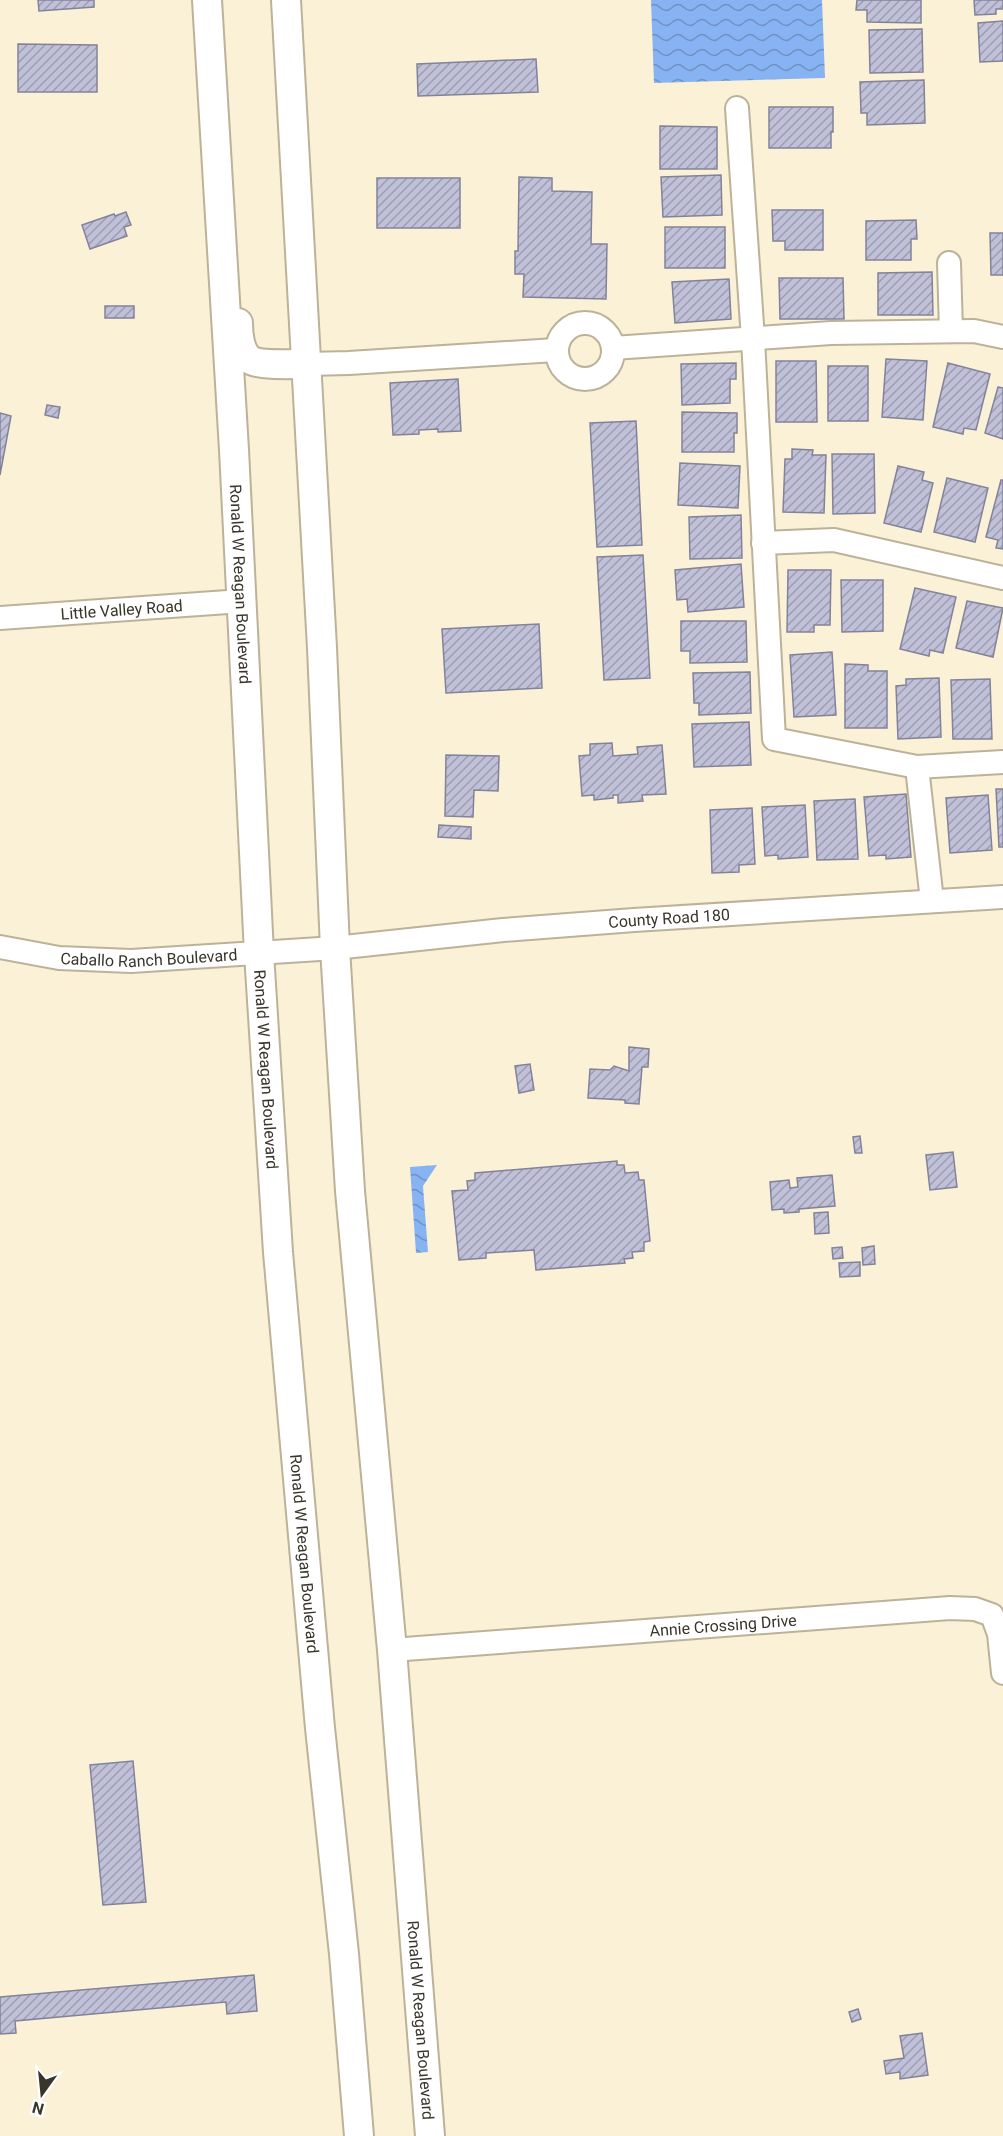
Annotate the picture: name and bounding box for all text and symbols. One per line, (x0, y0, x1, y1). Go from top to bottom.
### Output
street label: Ronald W Reagan Boulevard (226, 484, 255, 684)
street label: Little Valley Road (60, 596, 183, 623)
street label: County Road 180 (608, 905, 730, 931)
street label: Caballo Ranch Boulevard (60, 945, 238, 971)
street label: Ronald W Reagan Boulevard (251, 969, 282, 1170)
street label: Ronald W Reagan Boulevard (286, 1453, 323, 1654)
street label: Annie Crossing Drive (649, 1610, 797, 1640)
street label: Ronald W Reagan Boulevard (404, 1920, 438, 2121)
north arrow (12, 2064, 72, 2124)
text: N (30, 2097, 46, 2119)

